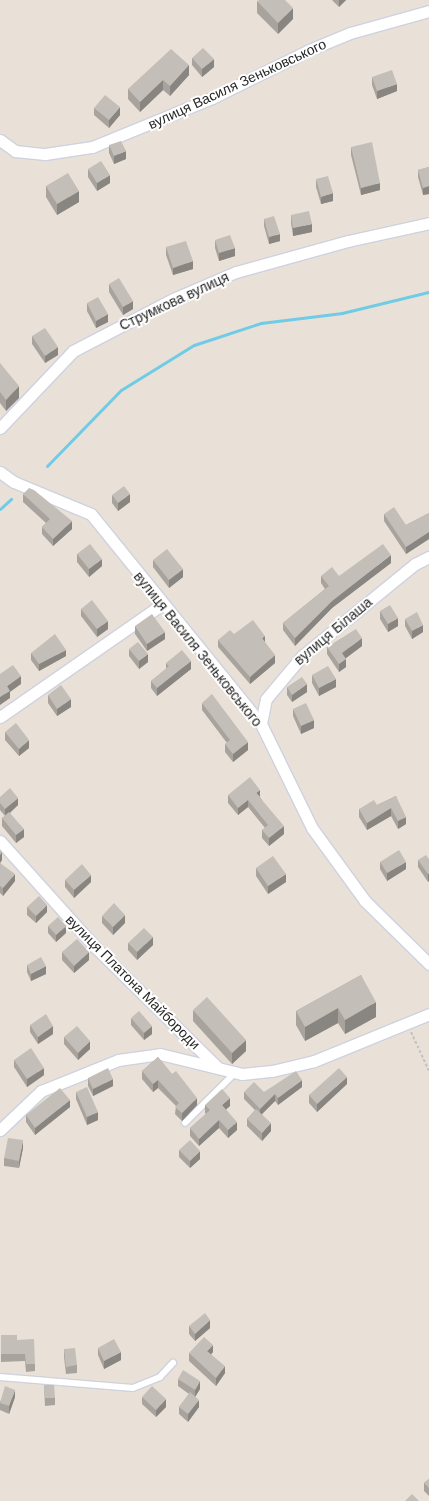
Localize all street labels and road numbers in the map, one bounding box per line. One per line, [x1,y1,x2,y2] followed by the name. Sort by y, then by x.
[145,35,329,133] street label: вулиця Василя Зеньковського
[116,268,232,334] street label: Струмкова вулиця
[130,568,266,730] street label: вулиця Василя Зеньковського
[291,594,375,668] street label: вулиця Білаша
[62,911,204,1053] street label: вулиця Платона Майбороди

